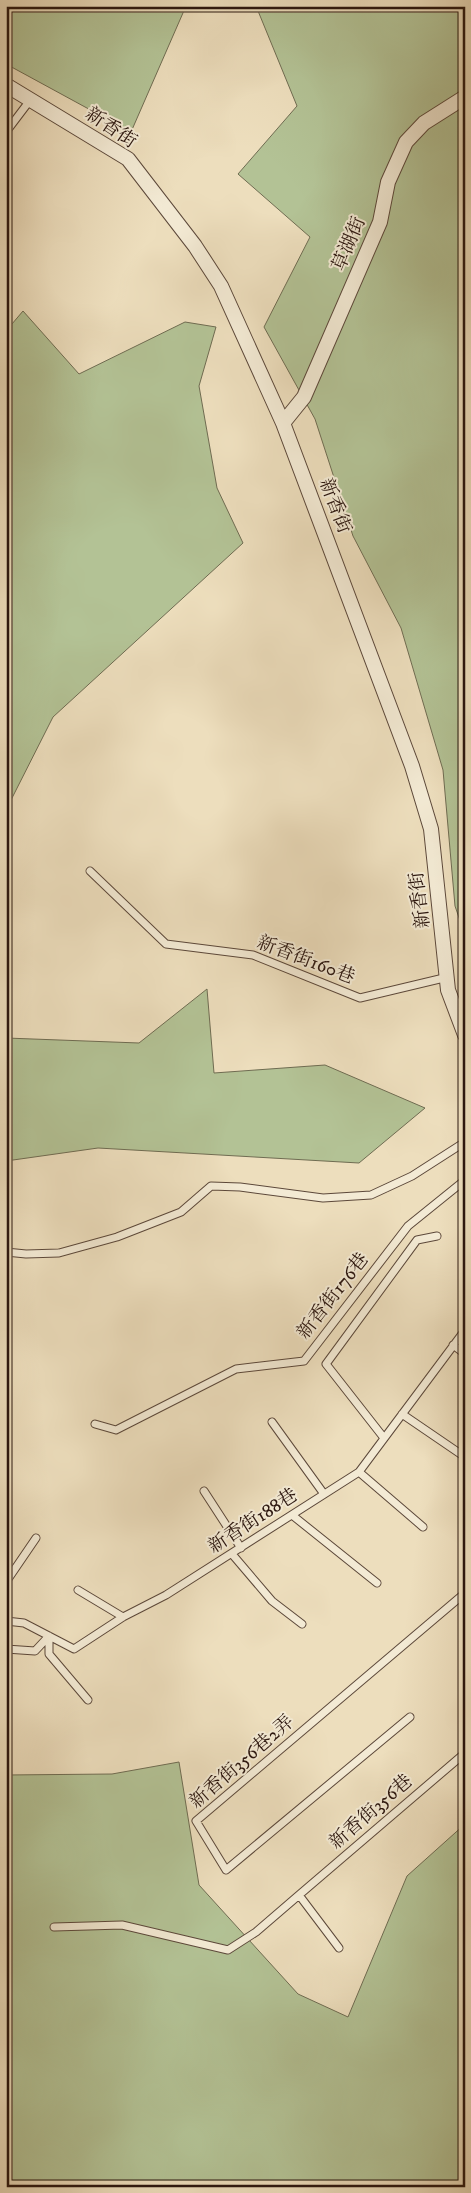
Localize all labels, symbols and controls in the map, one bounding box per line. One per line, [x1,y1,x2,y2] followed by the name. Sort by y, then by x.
[81,103,141,153] street label: 新香街
[327,213,371,275] street label: 草湖街
[314,475,356,537] street label: 新香街
[405,870,435,930] street label: 新香街
[254,931,358,989] street label: 新香街160巷
[292,1248,374,1344] street label: 新香街176巷
[204,1484,302,1558] street label: 新香街188巷
[185,1710,299,1814] street label: 新香街356巷2弄
[325,1770,417,1854] street label: 新香街356巷

